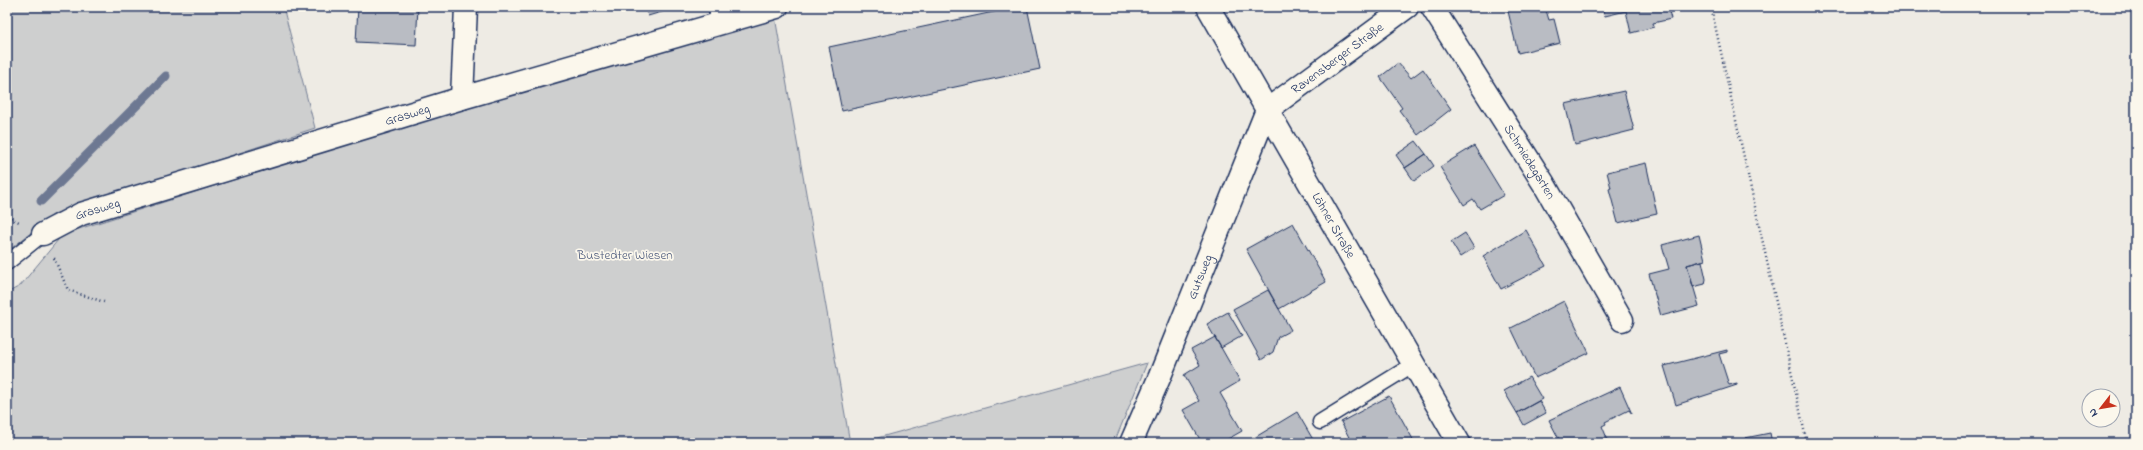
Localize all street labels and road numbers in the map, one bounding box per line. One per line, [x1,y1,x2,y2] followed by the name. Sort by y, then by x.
[1287,18,1388,99] street label: Ravensberger Straße
[382,99,432,130] street label: Grasweg
[1499,121,1560,203] street label: Schmiedegarten
[1307,189,1360,262] street label: Löhner Straße
[71,193,123,225] street label: Grasweg
[1182,251,1218,302] street label: Gutsweg

